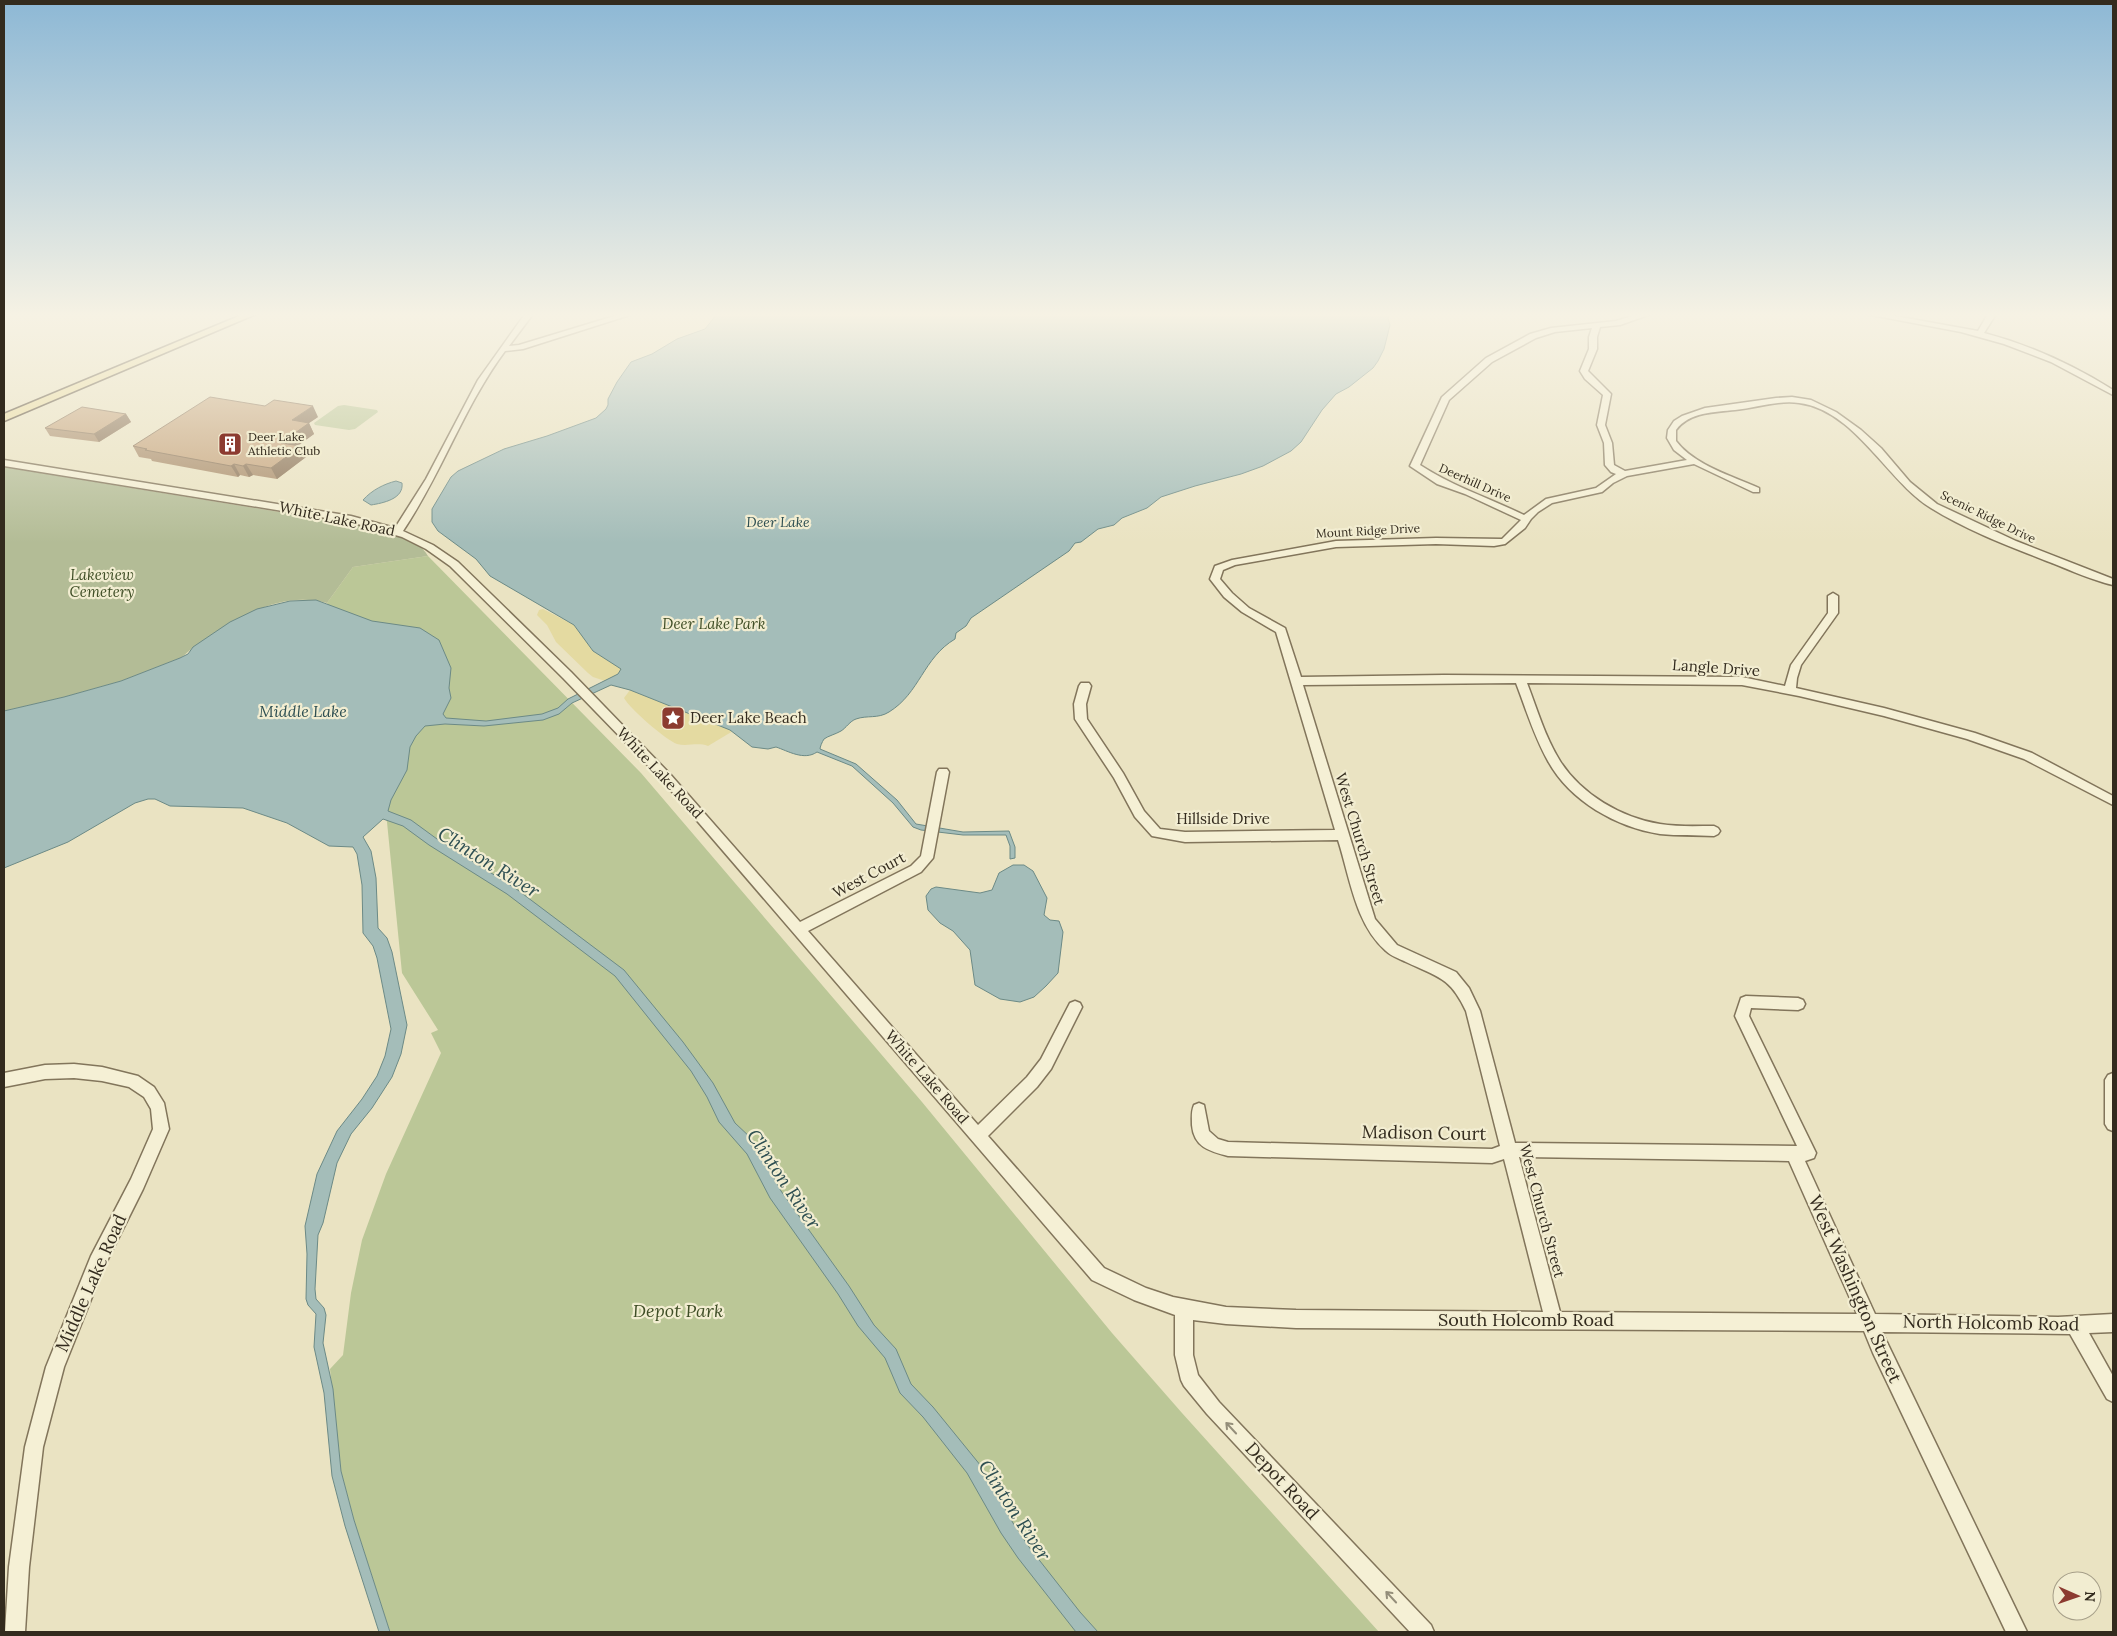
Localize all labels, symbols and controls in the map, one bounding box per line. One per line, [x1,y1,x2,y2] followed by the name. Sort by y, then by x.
[247,429,320,458] place label: Deer Lake Athletic Club
[217,431,243,457] building icon: Deer Lake Athletic Club
[1437,460,1514,505] street label: Deerhill Drive
[1938,487,2039,546] street label: Scenic Ridge Drive
[277,497,397,540] street label: White Lake Road
[746,513,810,531] water label: Deer Lake
[1315,520,1421,541] street label: Mount Ridge Drive
[69,565,135,601] park label: Lakeview Cemetery
[662,614,766,633] park label: Deer Lake Park
[1671,655,1761,680] street label: Langle Drive
[259,701,347,721] water label: Middle Lake
[660,705,686,731] place icon: Deer Lake Beach
[690,708,807,727] place label: Deer Lake Beach
[613,723,708,822] street label: White Lake Road
[1331,770,1390,908] street label: West Church Street
[1176,809,1270,828] street label: Hillside Drive
[434,821,545,903] water label: Clinton River
[829,847,909,902] street label: West Court
[881,1026,973,1128] street label: White Lake Road
[1361,1120,1487,1145] street label: Madison Court
[742,1124,826,1234] water label: Clinton River
[1516,1142,1569,1280] street label: West Church Street
[1804,1192,1907,1386] street label: West Washington Street
[50,1210,131,1355] street label: Middle Lake Road
[633,1299,723,1322] park label: Depot Park
[1438,1308,1614,1331] street label: South Holcomb Road
[1903,1309,2080,1336] street label: North Holcomb Road
[1225,1421,1237,1434] one-way arrow
[1241,1437,1324,1524] street label: Depot Road
[973,1455,1057,1565] water label: Clinton River
[2052,1571,2102,1621] north arrow
[1385,1590,1397,1603] one-way arrow
[2081,1591,2099,1602] text: N

